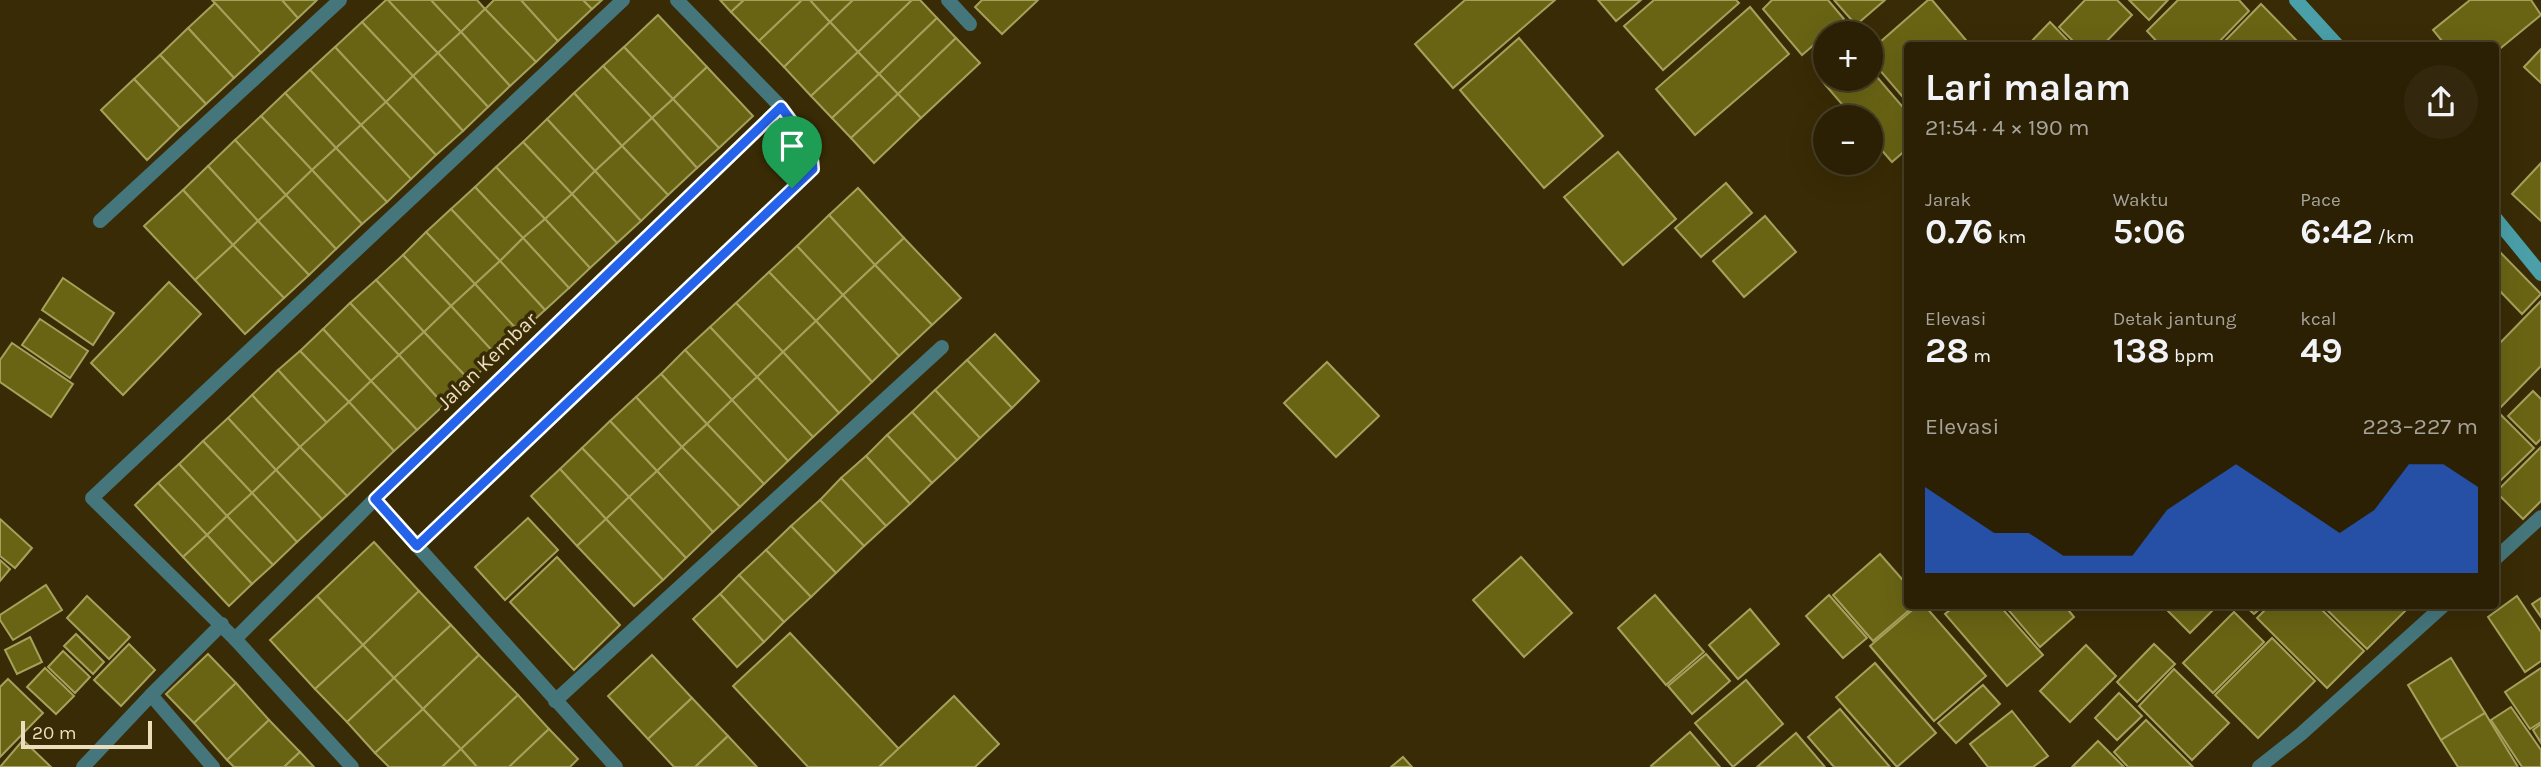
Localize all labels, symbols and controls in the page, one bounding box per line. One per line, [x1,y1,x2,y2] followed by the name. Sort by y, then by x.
[1813,21,1883,175] map controls
[1813,21,1883,91] button: +
[1925,65,2131,110] text: Lari malam
[2404,65,2478,139] button: share
[1813,105,1883,175] button: −
[1925,114,2090,141] text: 21:54 · 4 × 190 m
[762,116,822,188] pin
[773,127,811,165] icon: arrive
[1925,189,1971,211] text: Jarak
[2113,189,2169,211] text: Waktu
[2300,189,2341,211] text: Pace
[1925,211,1993,252] text: 0.76
[2113,211,2186,252] text: 5:06
[2300,211,2373,252] text: 6:42
[1993,226,2026,248] text: km
[2373,226,2414,248] text: /km
[432,307,542,415] street label: Jalan Kembar
[1925,308,1986,330] text: Elevasi
[2113,308,2237,330] text: Detak jantung
[2300,308,2337,330] text: kcal
[1925,330,1969,371] text: 28
[2113,330,2170,371] text: 138
[2300,330,2343,371] text: 49
[1969,345,1991,367] text: m
[2170,345,2214,367] text: bpm
[1925,413,1999,440] text: Elevasi
[2362,413,2478,440] text: 223–227 m
[21,718,152,750] scale bar
[32,722,77,744] text: 20 m

